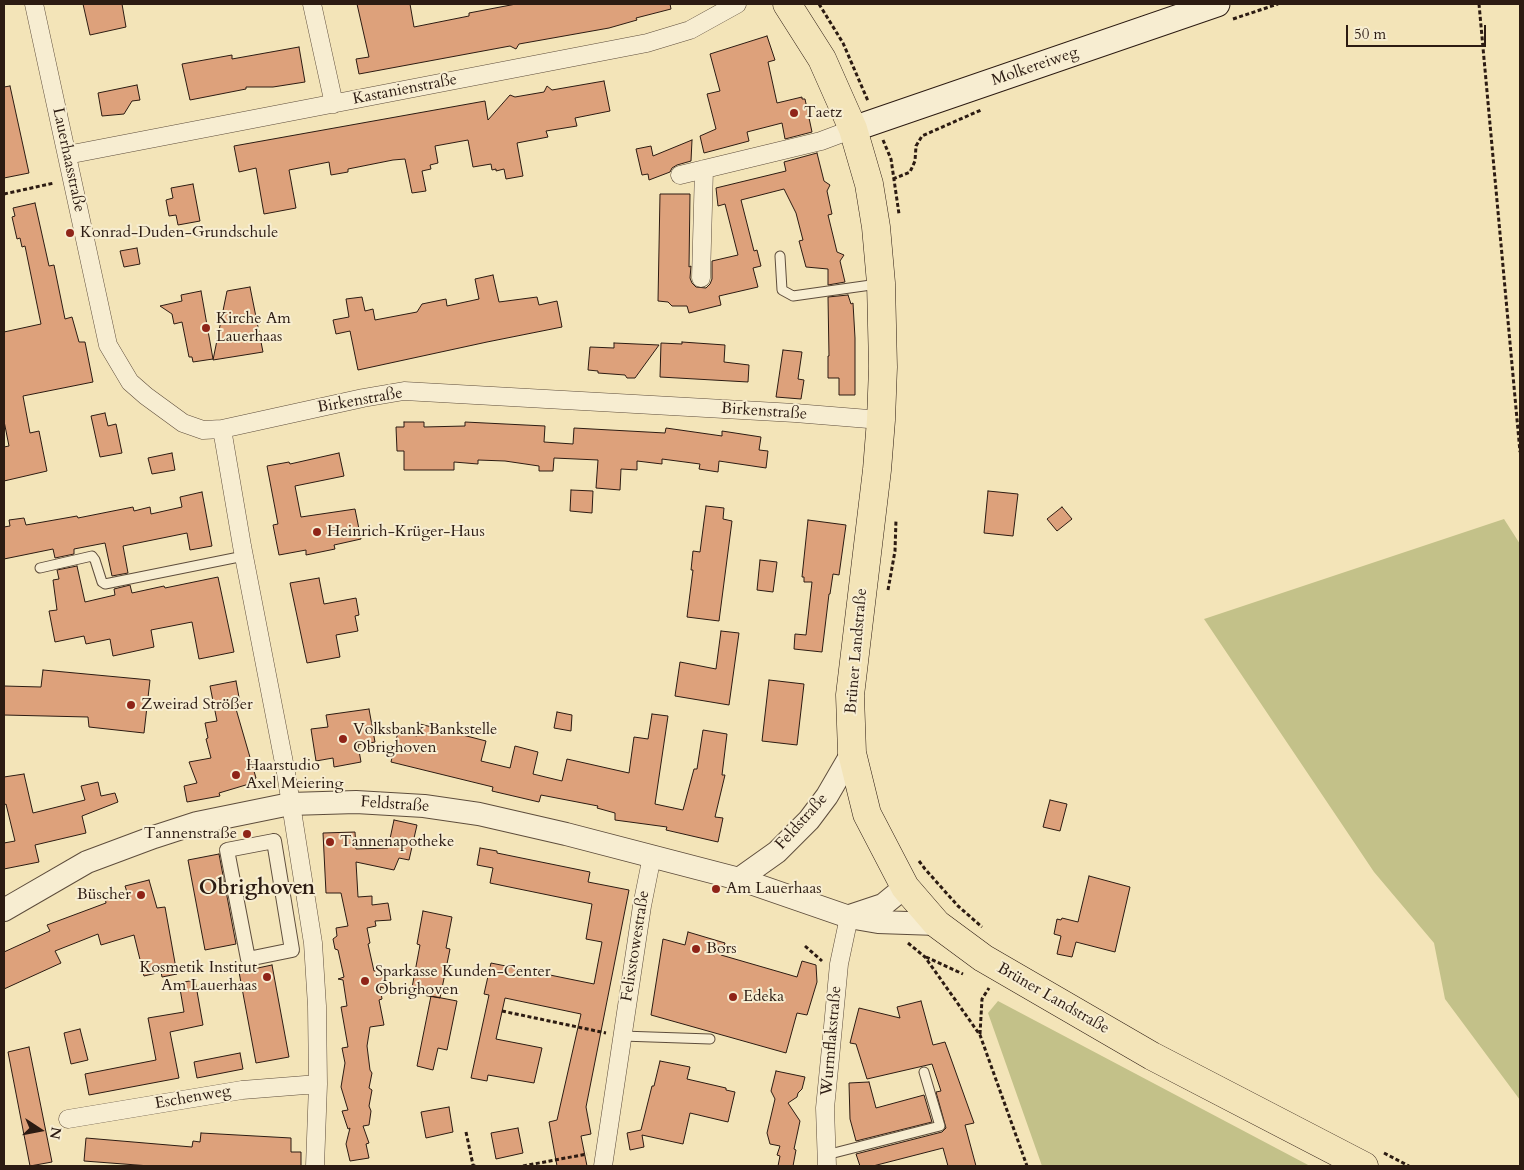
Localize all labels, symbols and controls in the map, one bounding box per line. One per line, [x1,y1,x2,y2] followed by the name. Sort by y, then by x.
[1349,15,1489,47] scale bar
[1354,24,1386,44] text: 50 m
[989,43,1081,91] street label: Molkereiweg
[351,70,459,110] street label: Kastanienstraße
[804,103,842,123] place label: Taetz
[48,106,88,214] street label: Lauerhaasstraße
[788,107,800,119] marker: Taetz
[80,223,278,243] place label: Konrad-Duden-Grundschule
[64,227,76,239] marker: Konrad-Duden-Grundschule
[216,309,291,347] place label: Kirche Am Lauerhaas
[200,322,212,334] marker: Kirche Am Lauerhaas
[316,384,404,418] street label: Birkenstraße
[720,399,808,425] street label: Birkenstraße
[327,522,485,542] place label: Heinrich-Krüger-Haus
[311,526,323,538] marker: Heinrich-Krüger-Haus
[842,587,872,715] street label: Brüner Landstraße
[141,695,253,715] place label: Zweirad Strößer
[125,699,137,711] marker: Zweirad Strößer
[353,720,497,758] place label: Volksbank Bankstelle Obrighoven
[337,733,349,745] marker: Volksbank Bankstelle Obrighoven
[246,756,343,794] place label: Haarstudio Axel Meiering
[230,769,242,781] marker: Haarstudio Axel Meiering
[772,790,832,854] street label: Feldstraße
[360,793,430,817] street label: Feldstraße
[144,824,237,844] place label: Tannenstraße
[241,828,253,840] marker: Tannenstraße
[340,832,454,852] place label: Tannenapotheke
[324,836,336,848] marker: Tannenapotheke
[199,876,315,902] district label: Obrighoven
[726,879,822,899] place label: Am Lauerhaas
[710,883,722,895] marker: Am Lauerhaas
[77,885,131,905] place label: Büscher
[135,889,147,901] marker: Büscher
[618,889,654,1003] street label: Felixstowestraße
[706,939,737,959] place label: Bors
[690,943,702,955] marker: Bors
[140,958,257,996] place label: Kosmetik Institut Am Lauerhaas
[994,959,1112,1039] street label: Brüner Landstraße
[375,962,551,1000] place label: Sparkasse Kunden-Center Obrighoven
[261,971,273,983] marker: Kosmetik Institut Am Lauerhaas
[359,975,371,987] marker: Sparkasse Kunden-Center Obrighoven
[818,985,846,1097] street label: Wurmflakstraße
[743,987,784,1007] place label: Edeka
[727,991,739,1003] marker: Edeka
[154,1082,232,1114] street label: Eschenweg
[15,1105,65,1155] north arrow
[45,1125,66,1141] text: N

